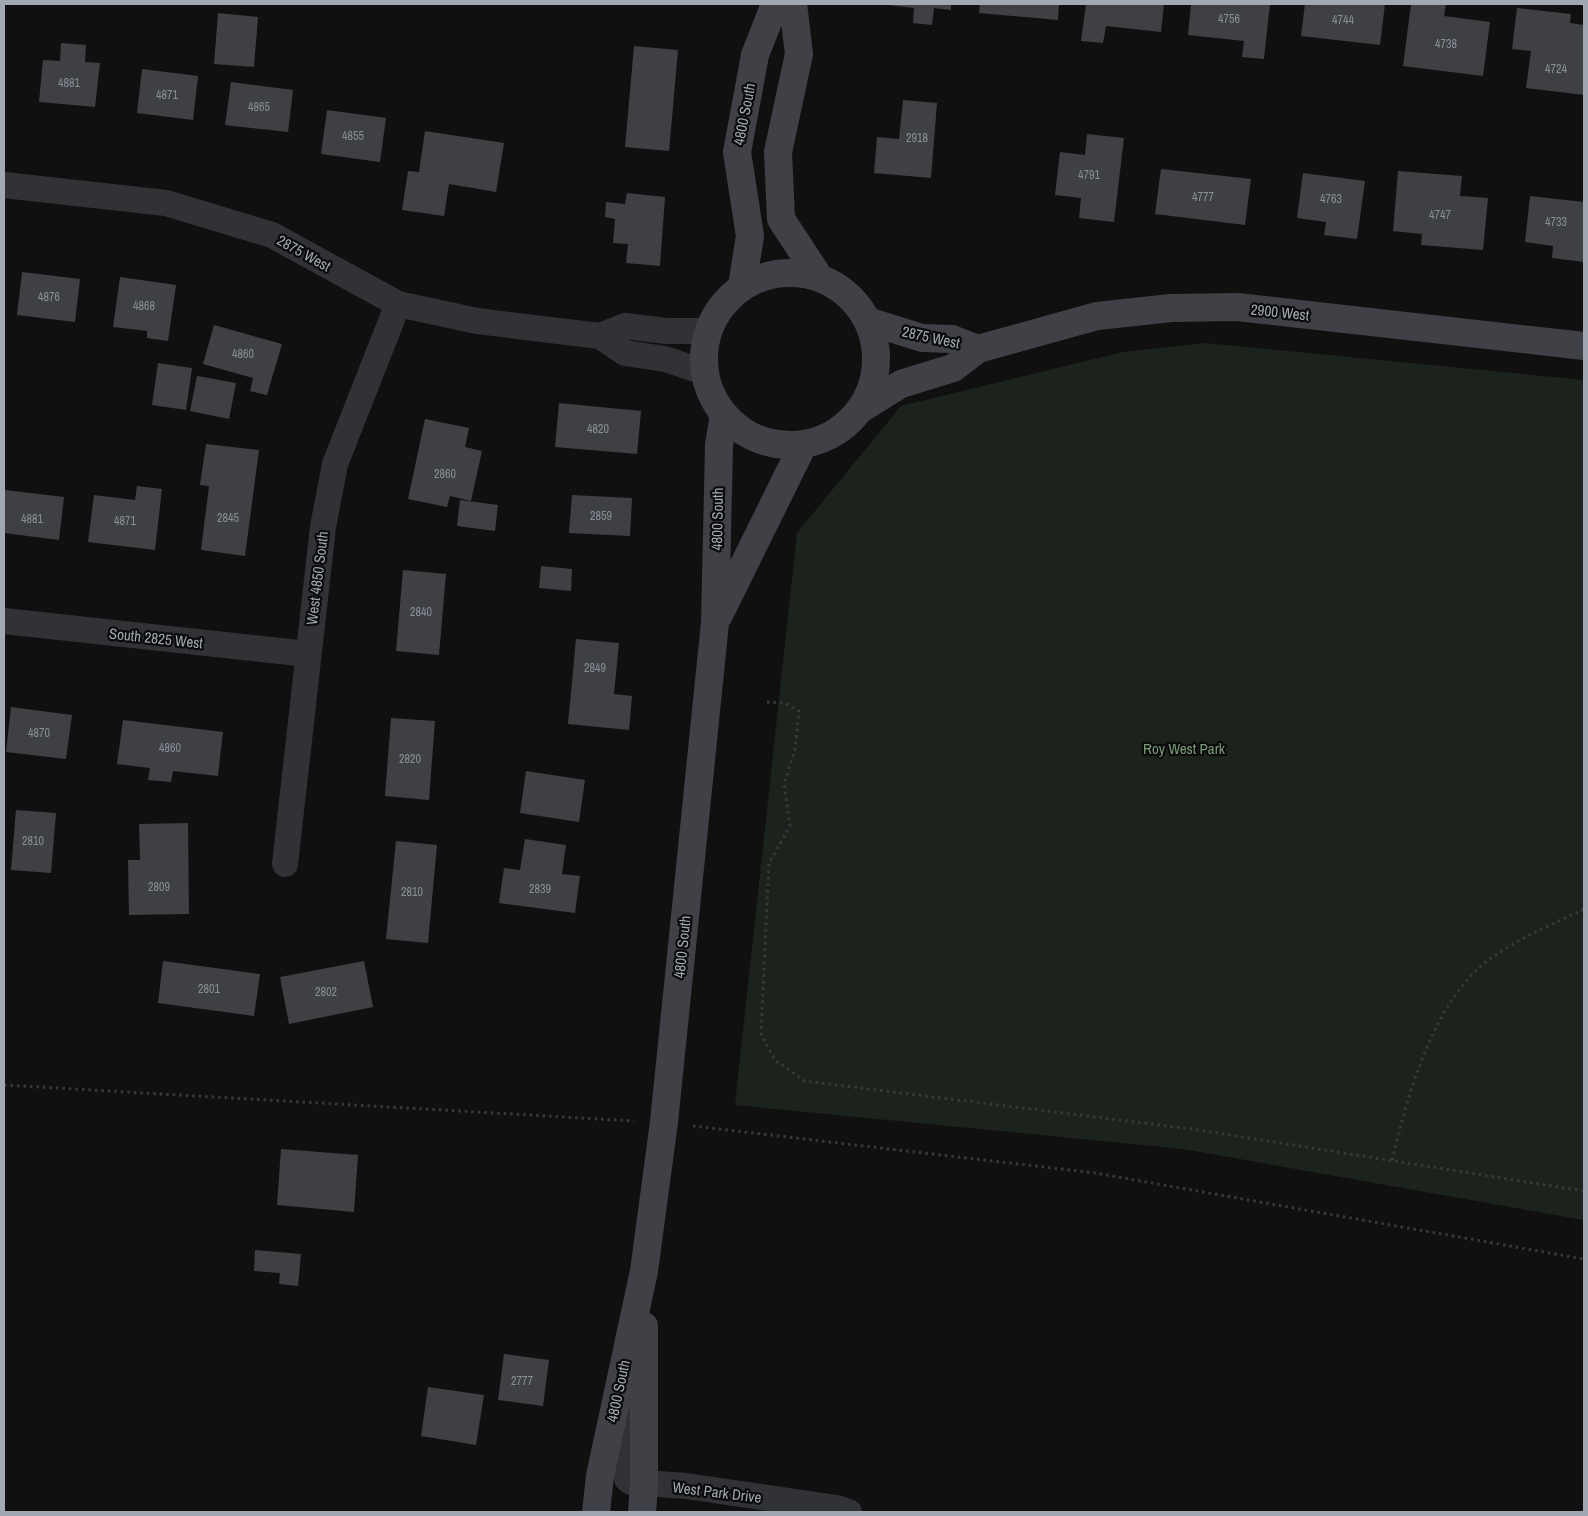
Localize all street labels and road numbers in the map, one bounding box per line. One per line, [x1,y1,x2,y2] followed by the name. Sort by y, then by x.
[728,81,760,147] street label: 4800 South
[273,230,335,277] street label: 2875 West
[1250,298,1311,326] street label: 2900 West
[900,321,962,353] street label: 2875 West
[706,487,728,551] street label: 4800 South
[301,530,333,626] street label: West 4850 South
[108,623,204,653] street label: South 2825 West
[668,915,696,979] street label: 4800 South
[601,1358,635,1424] street label: 4800 South
[671,1476,763,1508] street label: West Park Drive

